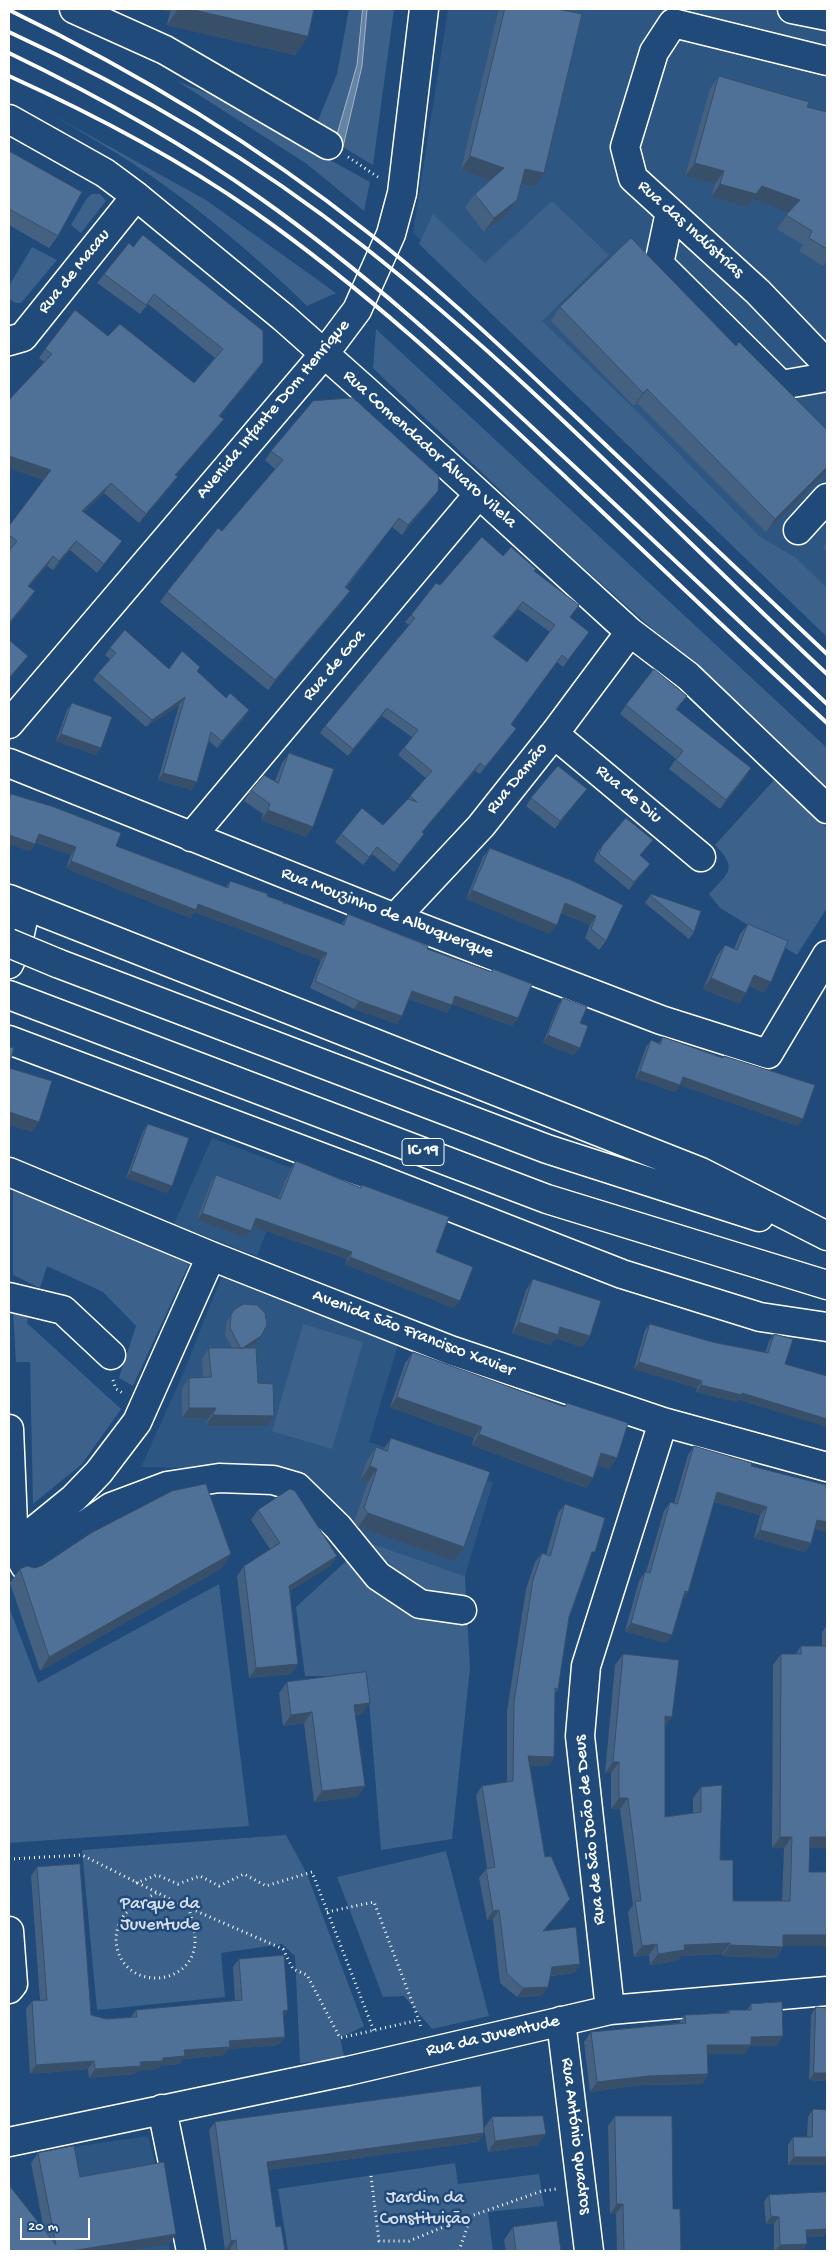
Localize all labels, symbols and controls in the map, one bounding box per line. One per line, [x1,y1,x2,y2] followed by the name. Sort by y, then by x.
[632,176,748,284] street label: Rua das Indústrias
[34,225,116,319] street label: Rua de Macau
[192,316,356,504] street label: Avenida Infante Dom Henrique
[338,366,520,534] street label: Rua Comendador Álvaro Vilela
[299,626,371,706] street label: Rua de Goa
[483,739,553,819] street label: Rua Damão
[590,761,666,829] street label: Rua de Diu
[278,863,496,965] street label: Rua Mouzinho de Albuquerque
[402,1138,444,1166] road number: IC 19
[309,1285,517,1383] street label: Avenida São Francisco Xavier
[570,1734,612,1926] street label: Rua de São João de Deus
[120,1894,200,1936] park label: Parque da Juventude
[424,2011,562,2063] street label: Rua da Juventude
[555,2057,595,2215] street label: Rua António Quadros
[380,2188,470,2230] park label: Jardim da Constituição
[22,2208,92,2240] scale bar
[28,2218,58,2236] text: 20 m

